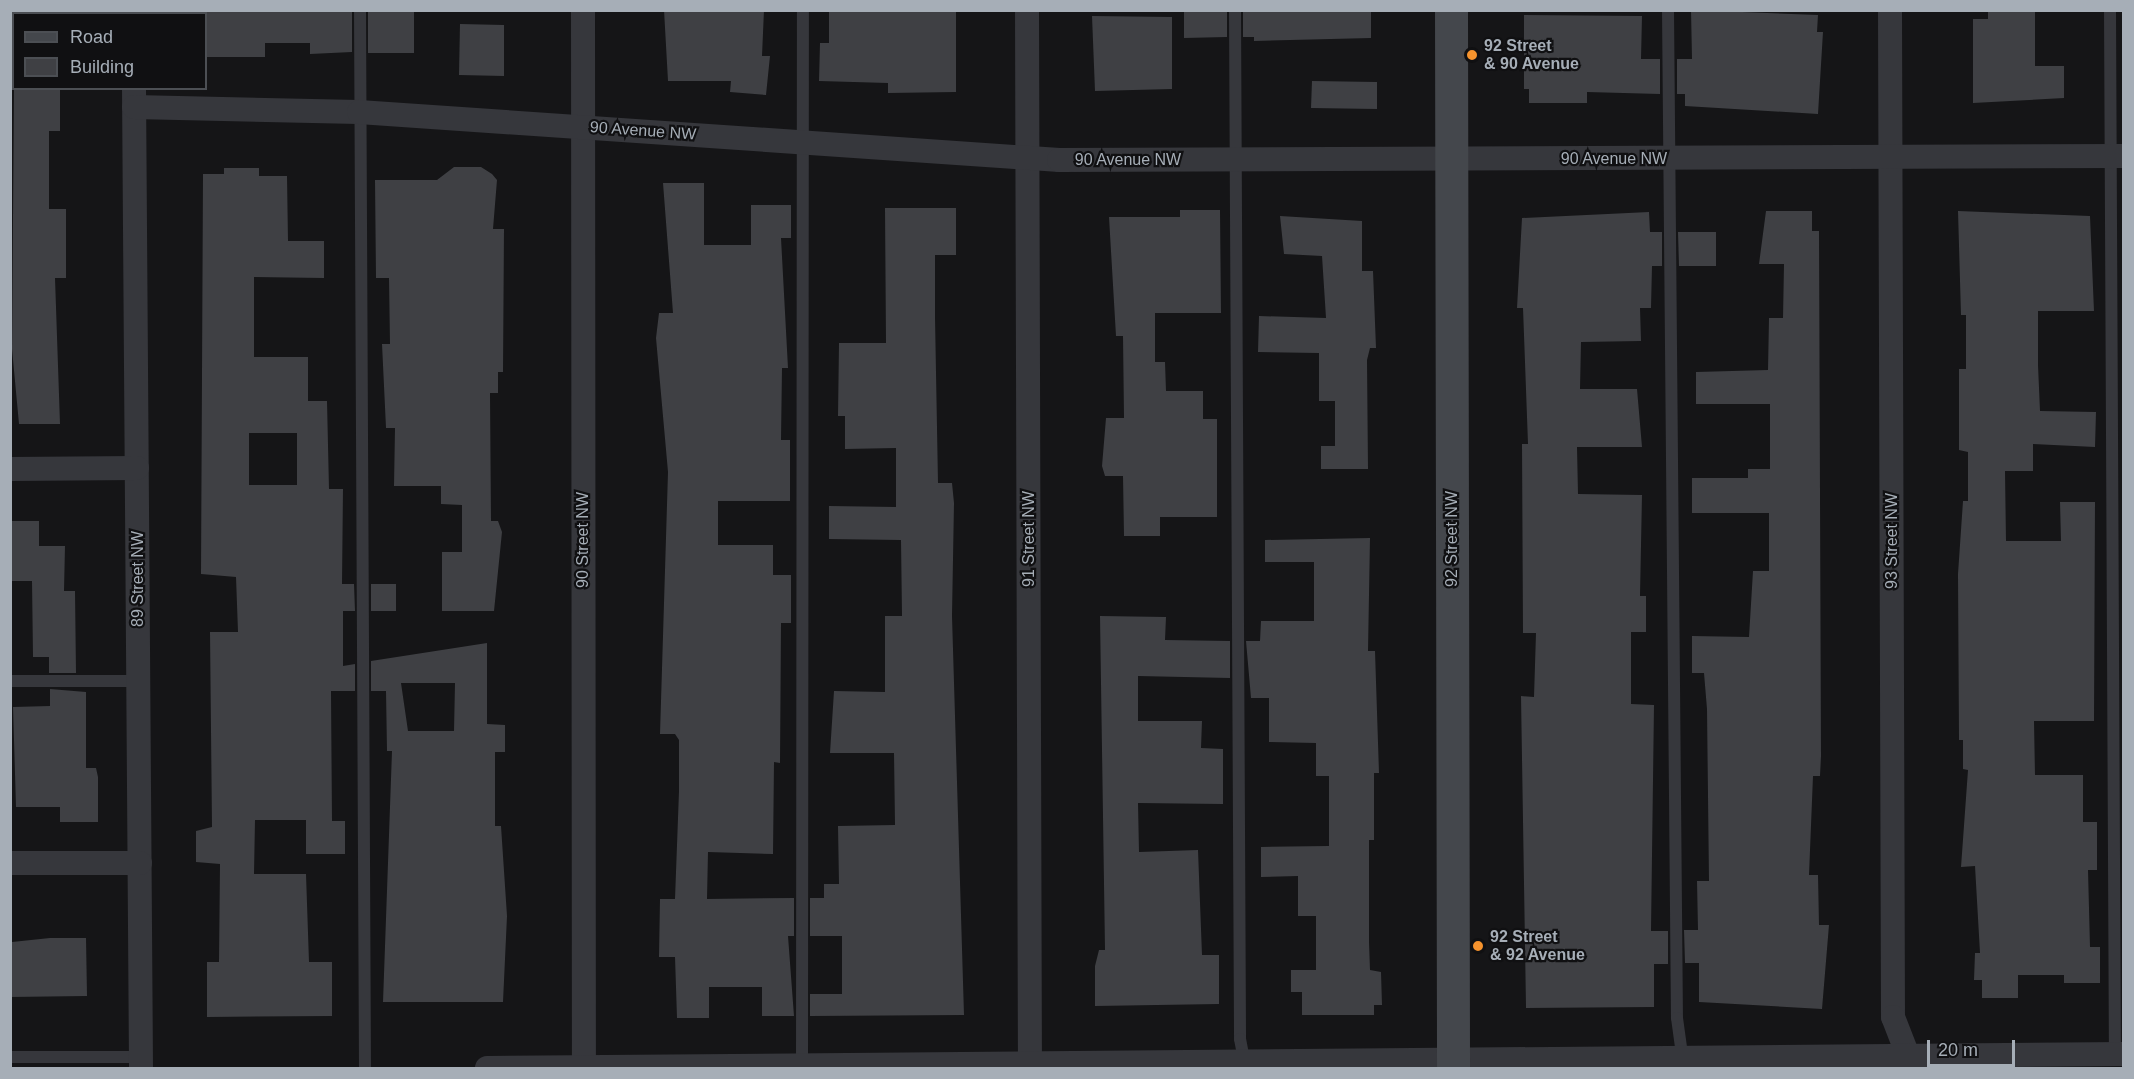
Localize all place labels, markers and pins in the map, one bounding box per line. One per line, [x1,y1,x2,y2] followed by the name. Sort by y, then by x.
[1484,36,1579,74] place label: 92 Street & 90 Avenue
[1465,48,1479,62] marker: 92 Street & 90 Avenue
[1490,927,1585,965] place label: 92 Street & 92 Avenue
[1471,939,1485,953] marker: 92 Street & 92 Avenue

